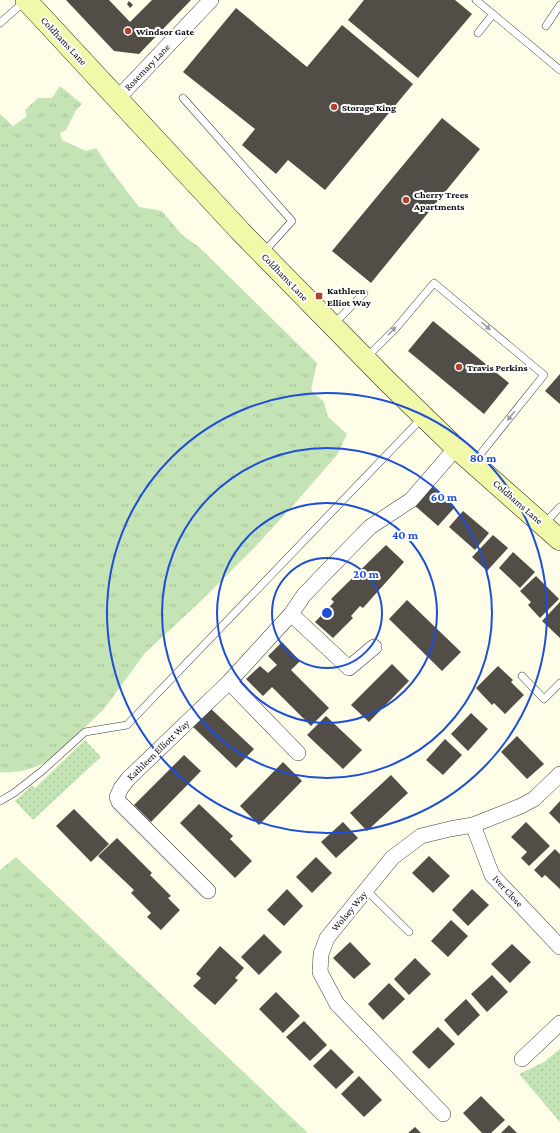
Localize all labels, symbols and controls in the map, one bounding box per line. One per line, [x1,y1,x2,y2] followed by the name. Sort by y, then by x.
[39,15,90,68] street label: Coldhams Lane
[123,26,133,36] marker: Windsor Gate
[135,26,194,37] place label: Windsor Gate
[122,41,172,93] street label: Rosemary Lane
[329,102,339,112] marker: Storage King
[342,102,396,113] place label: Storage King
[413,189,468,212] place label: Cherry Trees Apartments
[401,195,411,205] marker: Cherry Trees Apartments
[260,251,311,304] street label: Coldhams Lane
[327,285,371,308] place label: Kathleen Elliot Way
[314,291,324,301] marker: Kathleen Elliot Way
[480,321,491,330] one-way arrow
[388,326,397,336] one-way arrow
[454,362,464,372] marker: Travis Perkins
[467,362,527,373] place label: Travis Perkins
[507,411,515,422] one-way arrow
[470,451,497,465] text: 80 m
[491,478,545,527] street label: Coldhams Lane
[431,490,458,504] text: 60 m
[392,528,419,542] text: 40 m
[353,567,380,581] text: 20 m
[320,606,334,620] centre of rings
[125,717,192,783] street label: Kathleen Elliott Way
[491,873,526,910] street label: Iver Close
[329,888,369,933] street label: Wolsey Way

